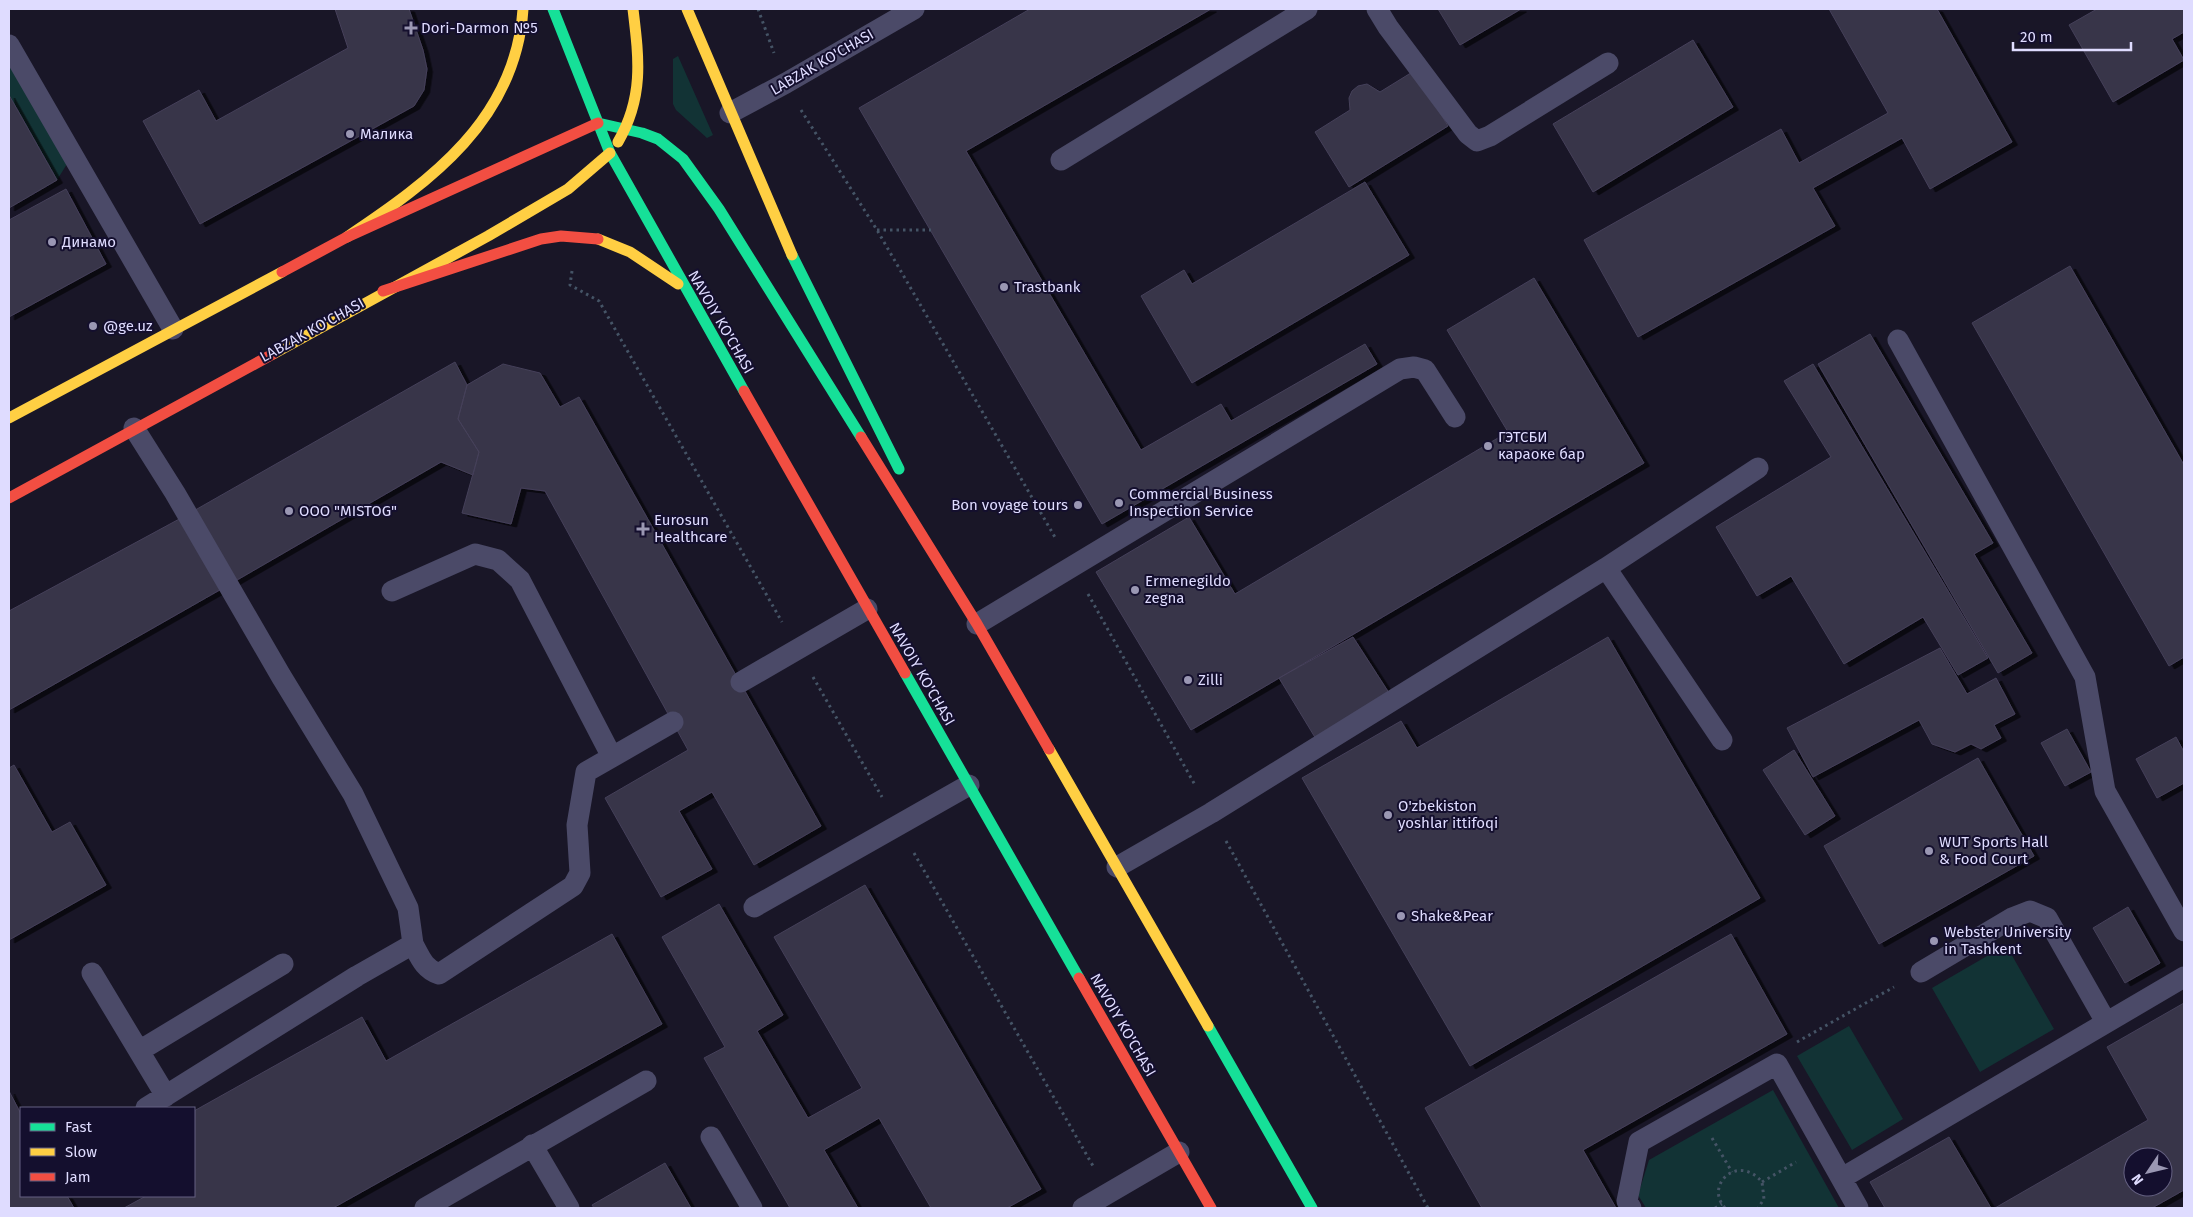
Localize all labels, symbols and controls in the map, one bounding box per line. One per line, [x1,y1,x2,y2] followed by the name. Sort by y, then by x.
[421,19,538,37] place label: Dori-Darmon №5
[2013,20,2130,52] scale bar
[405,22,417,34] marker: Dori-Darmon №5
[767,25,877,99] street label: LABZAK KO'CHASI
[2020,28,2053,46] text: 20 m
[360,125,413,143] place label: Малика
[344,128,356,140] marker: Малика
[61,233,116,251] place label: Динамо
[46,236,58,248] marker: Динамо
[684,267,758,377] street label: NAVOIY KO'CHASI
[1014,278,1081,296] place label: Trastbank
[998,281,1010,293] marker: Trastbank
[257,294,367,366] street label: LABZAK KO'CHASI
[103,317,153,335] place label: @ge.uz
[87,320,99,332] marker: @ge.uz
[1498,428,1585,463] place label: ГЭТСБИ караоке бар
[1482,440,1494,452] marker: ГЭТСБИ караоке бар
[1129,485,1273,520] place label: Commercial Business Inspection Service
[951,496,1068,514] place label: Bon voyage tours
[1113,497,1125,509] marker: Commercial Business Inspection Service
[1072,499,1084,511] marker: Bon voyage tours
[299,502,397,520] place label: ООО "MISTOG"
[283,505,295,517] marker: ООО "MISTOG"
[654,511,728,546] place label: Eurosun Healthcare
[636,522,650,536] marker: Eurosun Healthcare
[1145,572,1231,607] place label: Ermenegildo zegna
[1129,584,1141,596] marker: Ermenegildo zegna
[885,619,959,729] street label: NAVOIY KO'CHASI
[1198,671,1223,689] place label: Zilli
[1182,674,1194,686] marker: Zilli
[1398,797,1498,832] place label: O'zbekiston yoshlar ittifoqi
[1382,809,1394,821] marker: O'zbekiston yoshlar ittifoqi
[1939,833,2049,868] place label: WUT Sports Hall & Food Court
[1923,845,1935,857] marker: WUT Sports Hall & Food Court
[1411,907,1493,925] place label: Shake&Pear
[1395,910,1407,922] marker: Shake&Pear
[1944,923,2072,958] place label: Webster University in Tashkent
[1928,935,1940,947] marker: Webster University in Tashkent
[1086,970,1160,1080] street label: NAVOIY KO'CHASI
[20,1107,195,1197] legend
[65,1118,92,1136] text: Fast
[65,1143,97,1161] text: Slow
[2123,1147,2173,1197] north arrow
[65,1168,91,1186] text: Jam
[2128,1170,2147,1188] text: N

